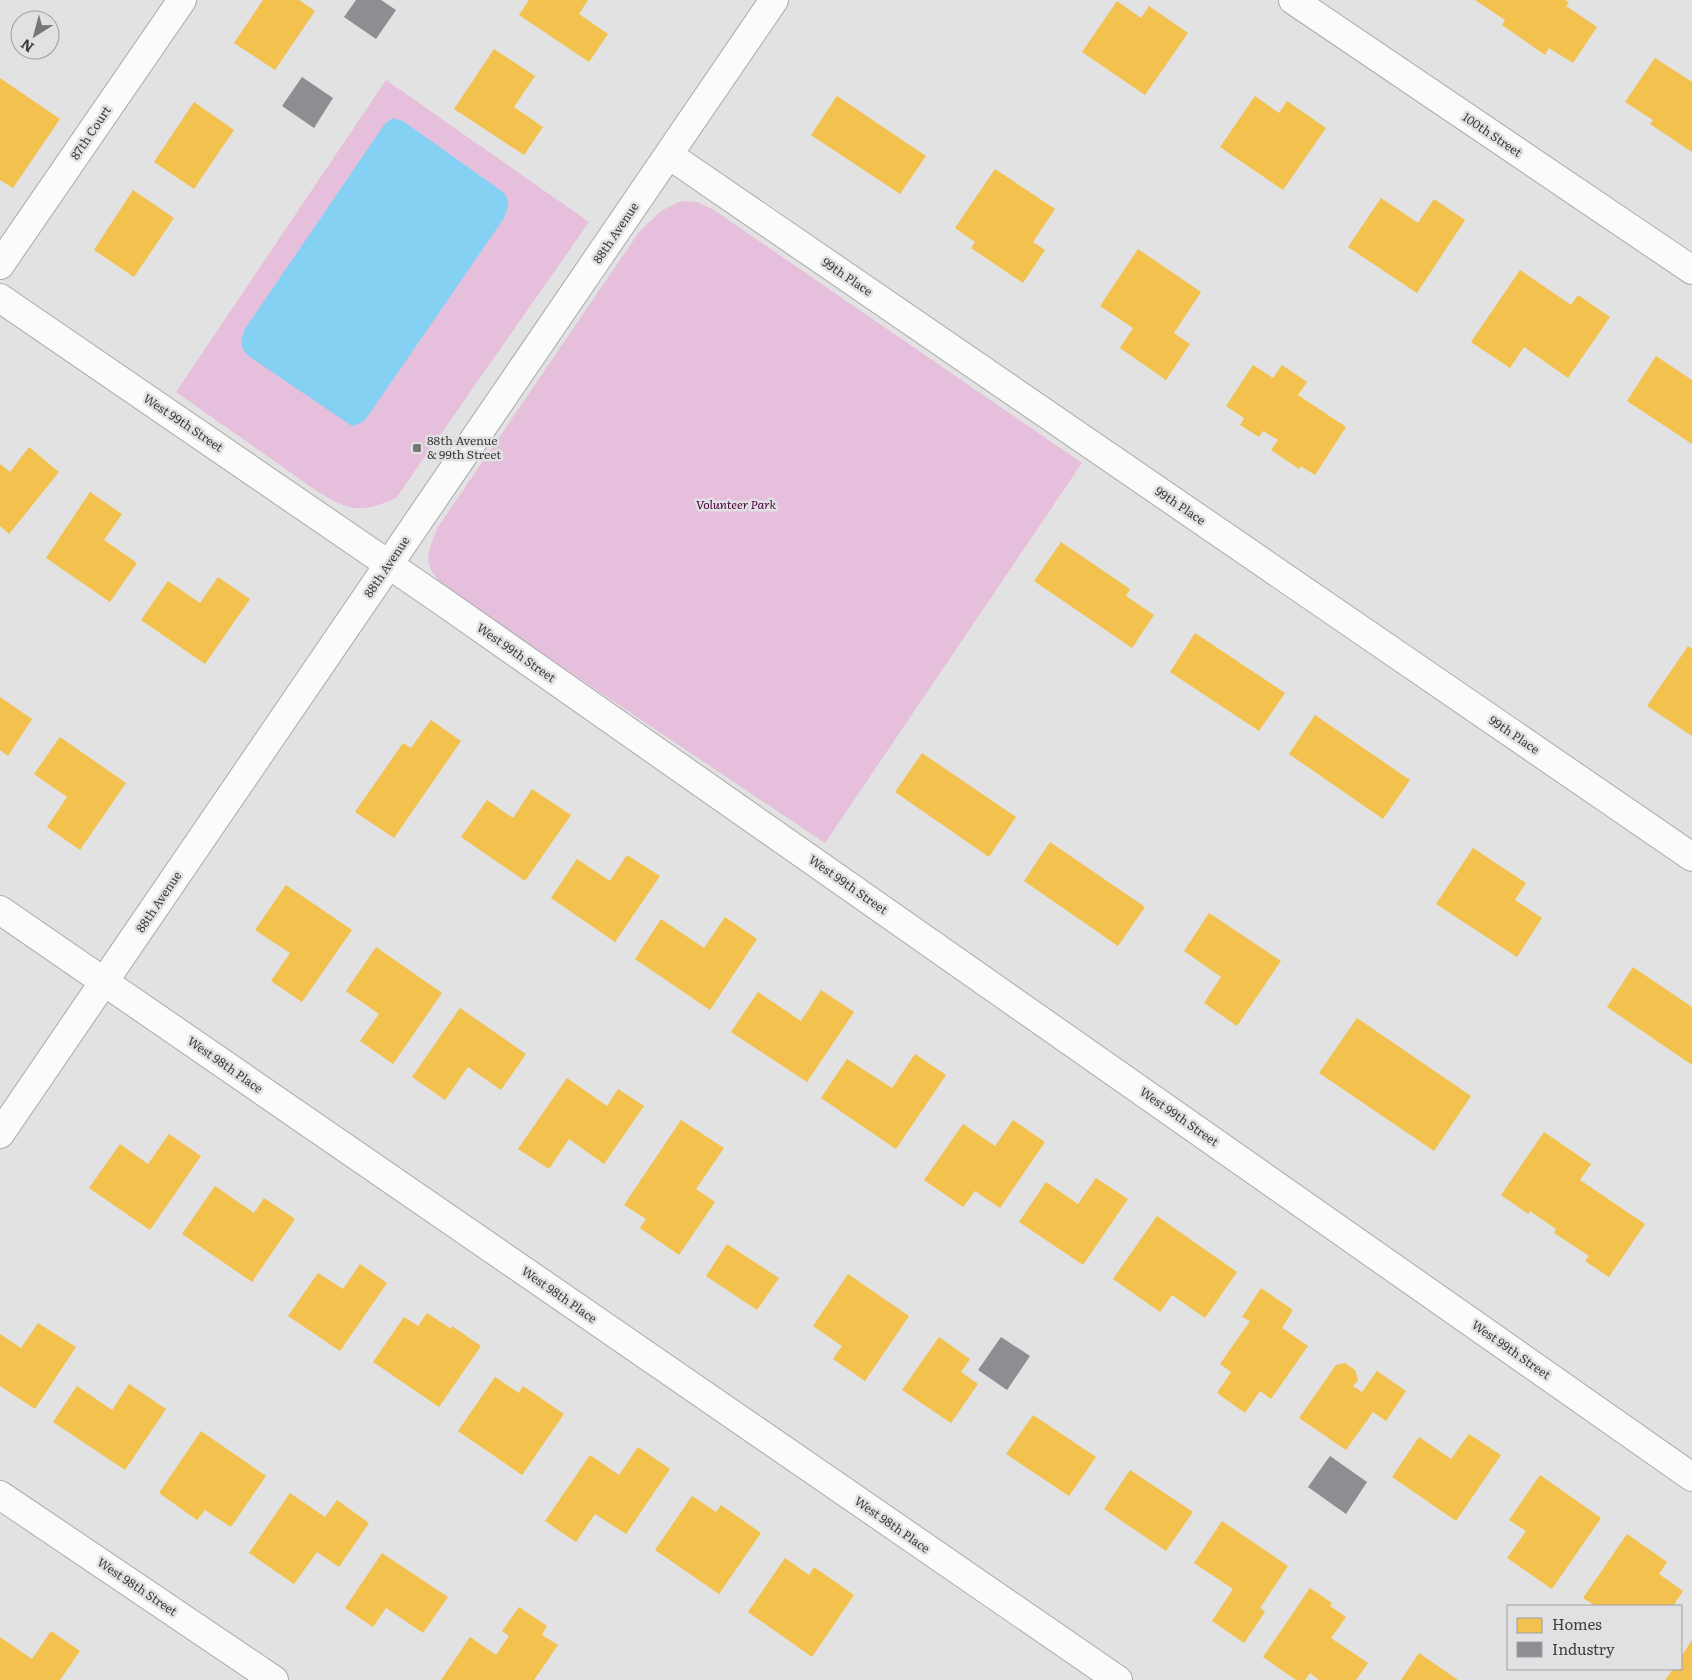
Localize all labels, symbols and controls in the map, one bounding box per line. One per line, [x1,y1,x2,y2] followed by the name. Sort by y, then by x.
[10,10,60,60] north arrow
[16,35,37,58] text: N
[66,102,115,163] street label: 87th Court
[1459,108,1526,161] street label: 100th Street
[588,198,642,267] street label: 88th Avenue
[819,253,876,300] street label: 99th Place
[140,389,227,456] street label: West 99th Street
[427,431,501,463] place label: 88th Avenue & 99th Street
[411,442,423,454] marker: 88th Avenue & 99th Street
[1152,482,1209,529] street label: 99th Place
[696,495,776,513] park label: Volunteer Park
[359,532,413,601] street label: 88th Avenue
[473,618,560,686] street label: West 99th Street
[1486,711,1543,758] street label: 99th Place
[805,850,892,918] street label: West 99th Street
[131,867,185,936] street label: 88th Avenue
[184,1031,267,1097] street label: West 98th Place
[1136,1082,1223,1150] street label: West 99th Street
[518,1261,601,1327] street label: West 98th Place
[1468,1315,1555,1383] street label: West 99th Street
[851,1491,934,1557] street label: West 98th Place
[94,1553,181,1620] street label: West 98th Street
[1507,1605,1682,1670] legend
[1552,1612,1602,1635] text: Homes
[1552,1637,1615,1660] text: Industry

